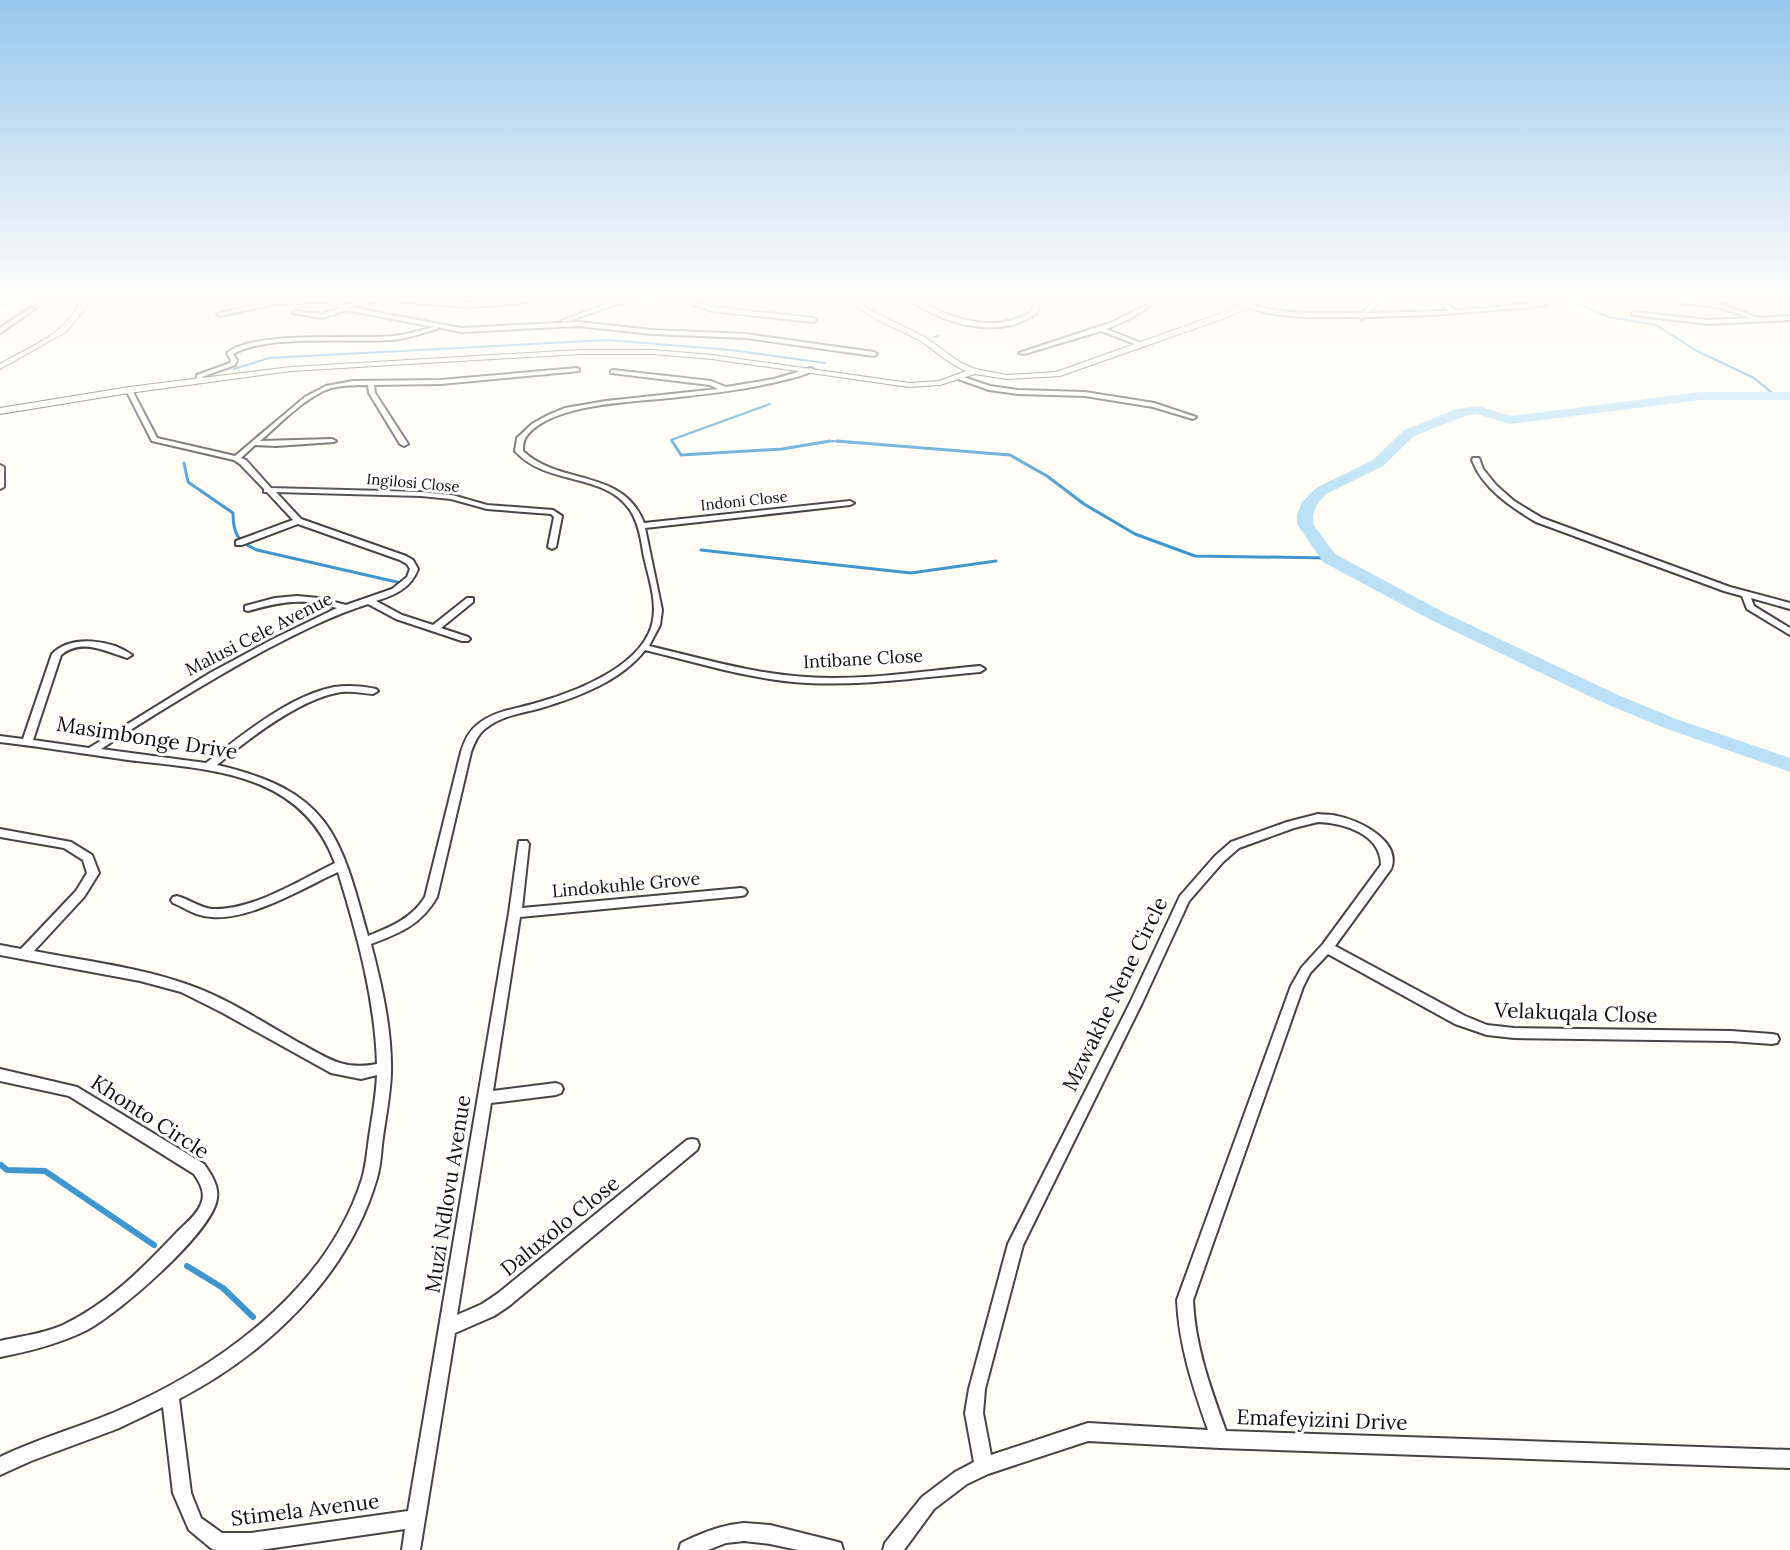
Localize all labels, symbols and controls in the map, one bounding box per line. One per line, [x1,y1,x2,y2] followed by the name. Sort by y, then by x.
[366,469,460,496] street label: Ingilosi Close
[699,486,788,515] street label: Indoni Close
[181,586,337,681] street label: Malusi Cele Avenue
[802,644,924,673] street label: Intibane Close
[55,710,239,765] street label: Masimbonge Drive
[551,867,701,902] street label: Lindokuhle Grove
[1056,892,1173,1095] street label: Mzwakhe Nene Circle
[1493,996,1658,1029] street label: Velakuqala Close
[86,1068,214,1165] street label: Khonto Circle
[419,1093,476,1295] street label: Muzi Ndlovu Avenue
[495,1169,625,1282] street label: Daluxolo Close
[1236,1403,1408,1436] street label: Emafeyizini Drive
[229,1487,381,1532] street label: Stimela Avenue

